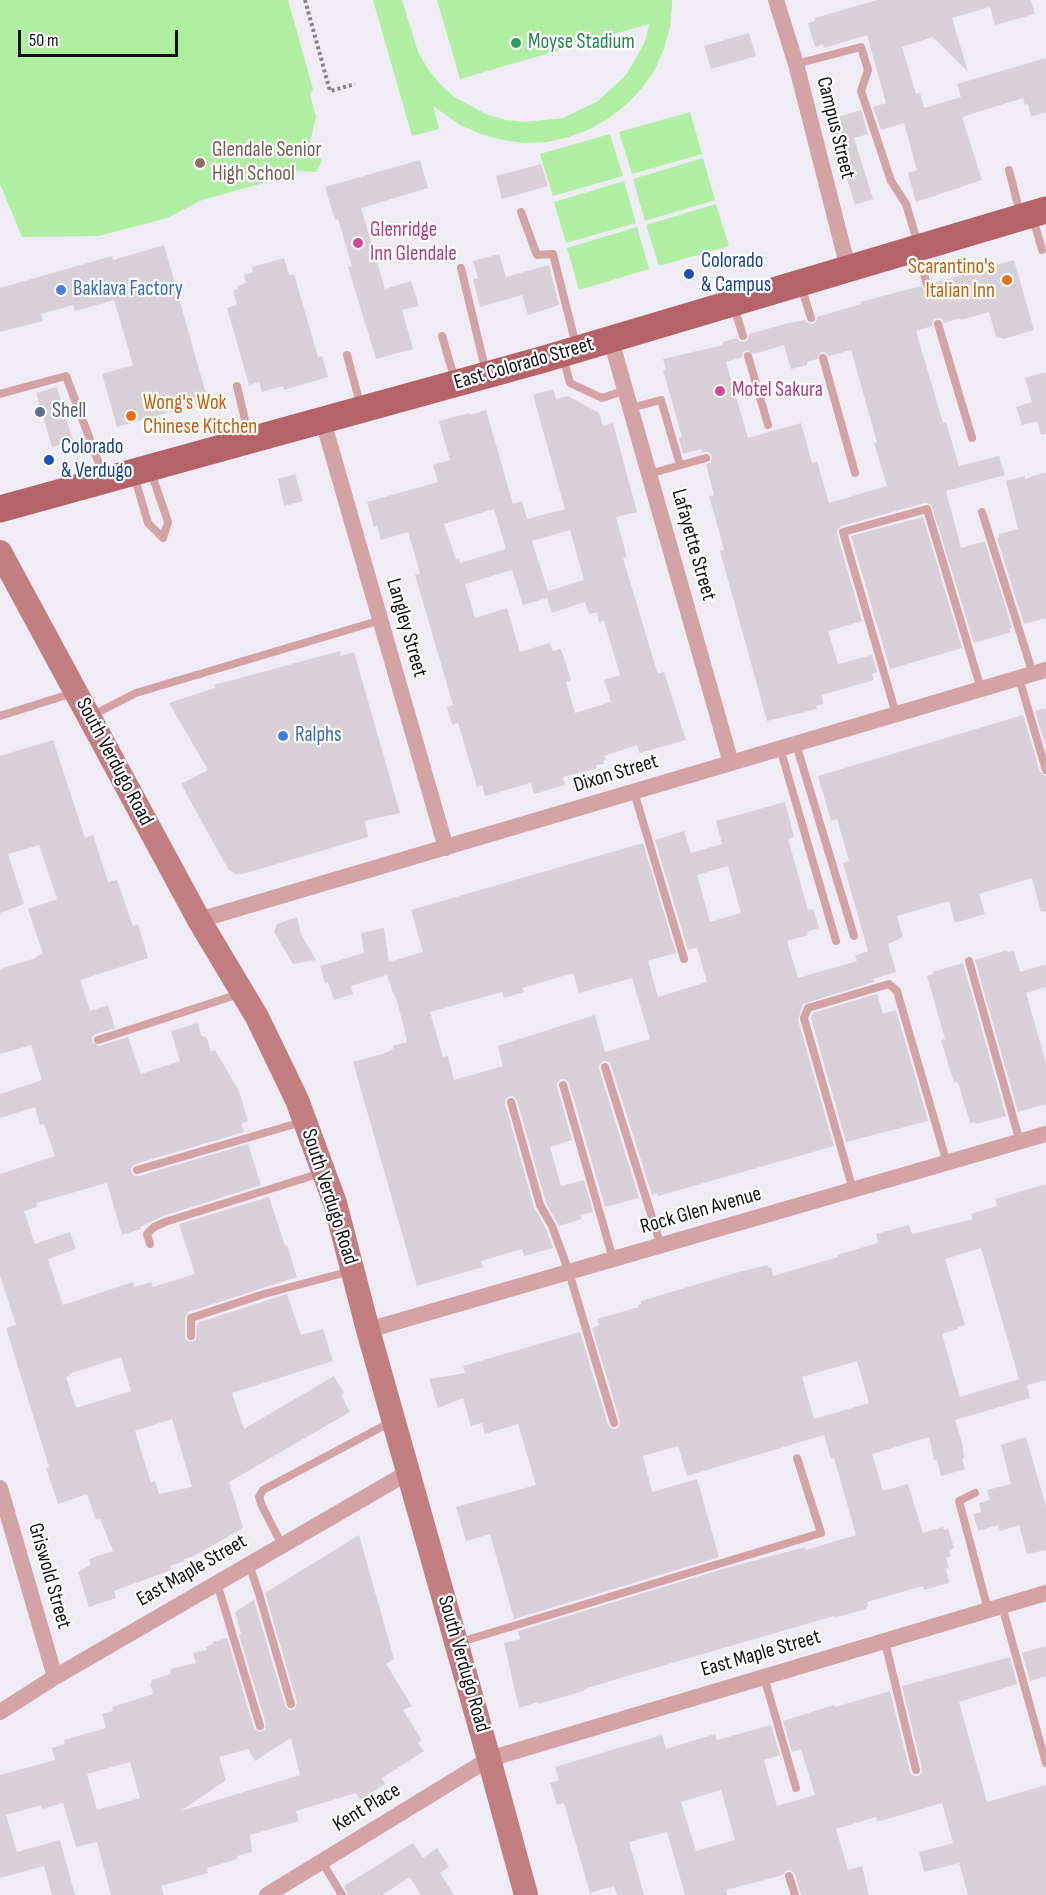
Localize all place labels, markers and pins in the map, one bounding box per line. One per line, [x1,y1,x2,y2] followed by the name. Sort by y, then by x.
[528,30,635,56] place label: Moyse Stadium
[509,36,523,50] marker: Moyse Stadium
[212,138,321,188] place label: Glendale Senior High School
[193,156,207,170] marker: Glendale Senior High School
[370,218,457,268] place label: Glenridge Inn Glendale
[351,236,365,250] marker: Glenridge Inn Glendale
[701,249,771,299] place label: Colorado & Campus
[908,255,995,305] place label: Scarantino's Italian Inn
[682,267,696,281] marker: Colorado & Campus
[1000,273,1014,287] marker: Scarantino's Italian Inn
[73,277,183,303] place label: Baklava Factory
[54,283,68,297] marker: Baklava Factory
[732,378,823,404] place label: Motel Sakura
[713,384,727,398] marker: Motel Sakura
[143,391,257,441] place label: Wong's Wok Chinese Kitchen
[52,399,86,425] place label: Shell
[33,405,47,419] marker: Shell
[124,409,138,423] marker: Wong's Wok Chinese Kitchen
[61,435,132,485] place label: Colorado & Verdugo
[42,453,56,467] marker: Colorado & Verdugo
[295,723,342,749] place label: Ralphs
[276,729,290,743] marker: Ralphs

